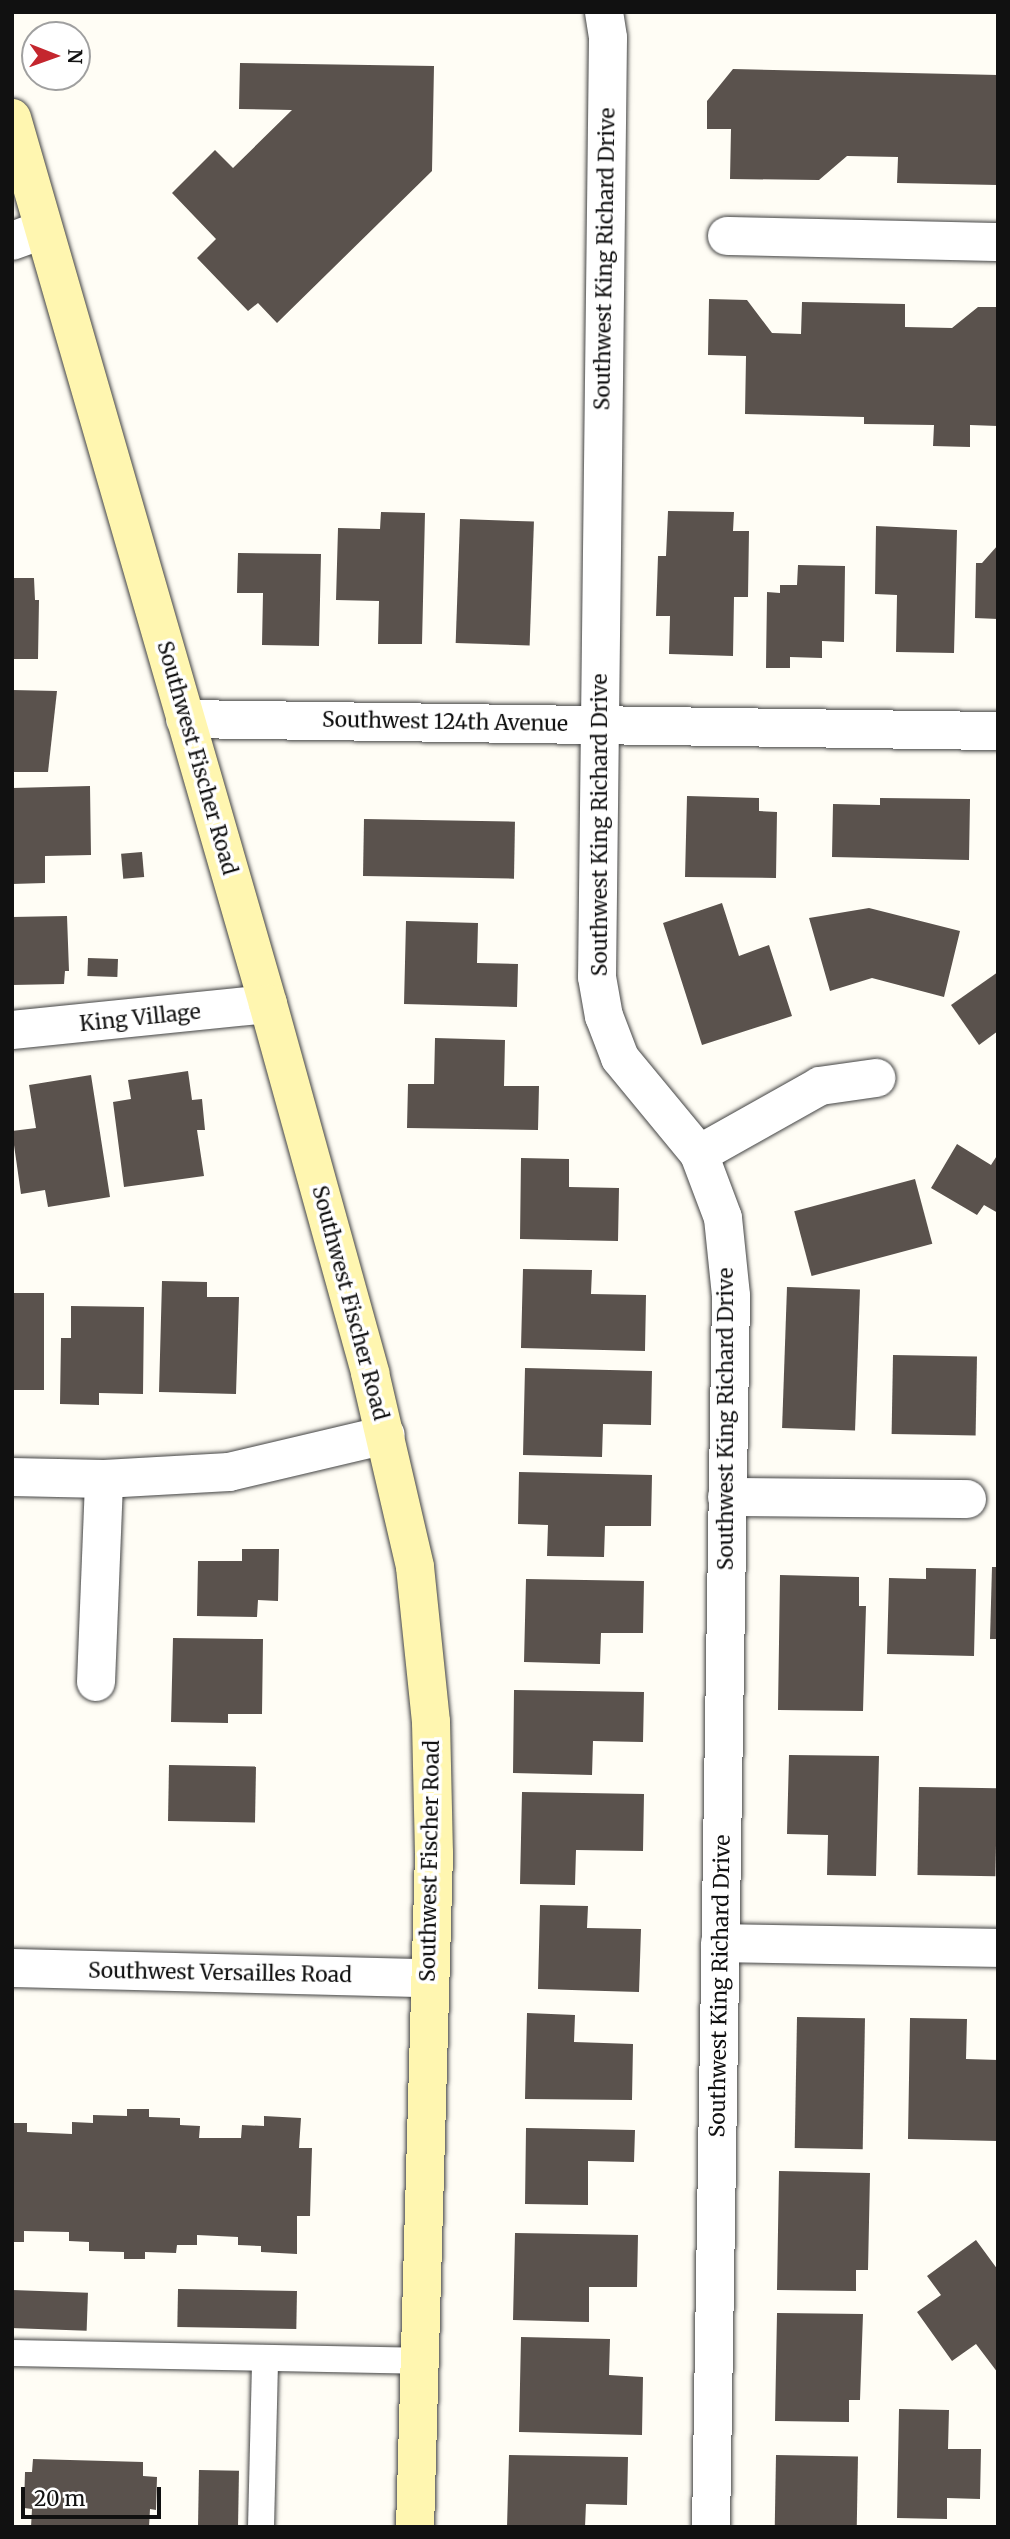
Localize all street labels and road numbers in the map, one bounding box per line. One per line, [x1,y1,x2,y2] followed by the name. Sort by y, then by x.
[590,107,620,411] street label: Southwest King Richard Drive
[152,638,242,878] street label: Southwest Fischer Road
[587,674,613,976] street label: Southwest King Richard Drive
[322,707,568,737] street label: Southwest 124th Avenue
[78,999,202,1037] street label: King Village
[307,1183,393,1423] street label: Southwest Fischer Road
[713,1268,739,1570] street label: Southwest King Richard Drive
[415,1740,445,1982] street label: Southwest Fischer Road
[705,1834,735,2138] street label: Southwest King Richard Drive
[88,1958,352,1988] street label: Southwest Versailles Road

